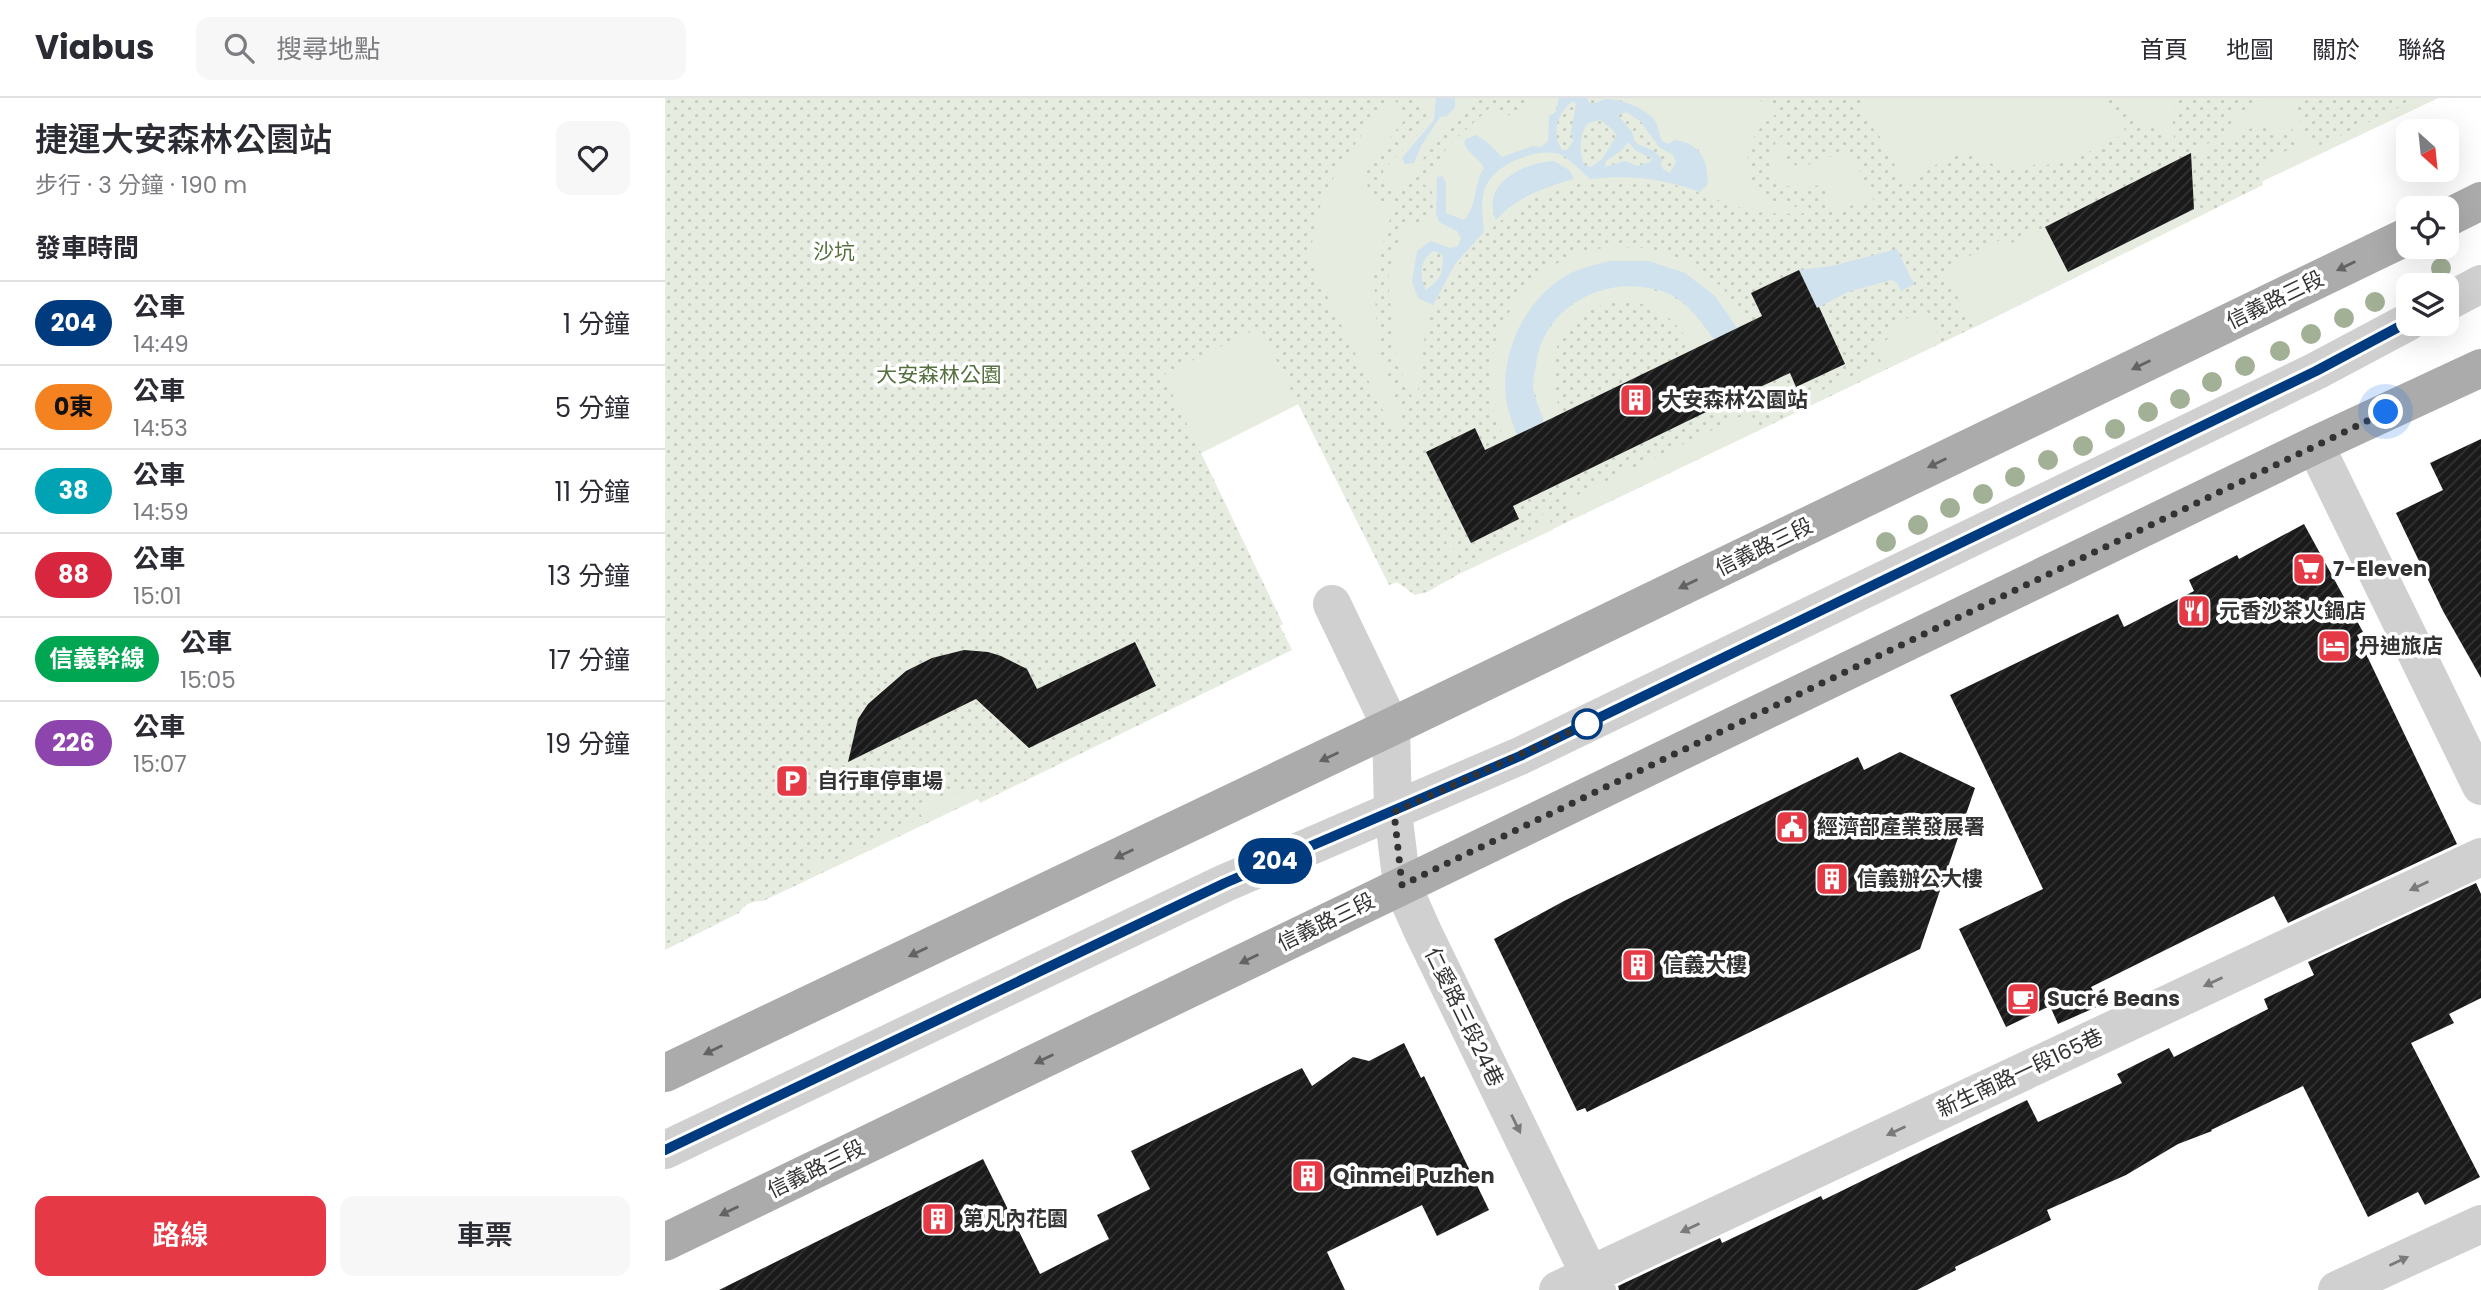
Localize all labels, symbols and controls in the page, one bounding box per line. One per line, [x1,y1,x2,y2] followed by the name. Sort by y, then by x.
[196,17,686,80] search box
[35,24,154,71] text: Viabus
[220,29,258,67] icon: search
[276,31,380,67] text: 搜尋地點
[2140,33,2188,66] text: 首頁
[2226,33,2274,66] text: 地圖
[2312,33,2360,66] text: 關於
[2398,33,2446,66] text: 聯絡
[35,116,332,163] text: 捷運大安森林公園站
[2396,119,2459,182] north arrow
[2396,119,2459,336] map controls
[556,121,630,195] button: heart
[35,169,247,201] text: 步行 · 3 分鐘 · 190 m
[2396,196,2459,259] button: locate
[35,230,139,266] text: 發車時間
[813,237,855,266] park label: 沙坑
[2336,261,2357,272] one-way arrow
[2221,264,2328,336] street label: 信義路三段
[2396,273,2459,336] button: layers
[133,289,185,325] text: 公車
[51,306,96,339] text: 204
[563,306,630,342] text: 1 分鐘
[133,328,189,360] text: 14:49
[2131,359,2152,370] one-way arrow
[876,360,1002,389] park label: 大安森林公園
[133,373,185,409] text: 公車
[1617,381,1655,419] building icon: 大安森林公園站
[1661,385,1808,414] place label: 大安森林公園站
[54,390,93,423] text: 0東
[555,390,630,426] text: 5 分鐘
[2368,394,2403,429] your location
[133,412,188,444] text: 14:53
[133,457,185,493] text: 公車
[1927,458,1947,469] one-way arrow
[58,474,89,507] text: 38
[554,474,630,510] text: 11 分鐘
[133,496,189,528] text: 14:59
[1710,511,1817,583] street label: 信義路三段
[133,541,185,577] text: 公車
[2290,550,2328,588] supermarket icon: 7-Eleven
[2333,554,2427,583] place label: 7-Eleven
[58,558,89,591] text: 88
[547,558,630,594] text: 13 分鐘
[1677,578,1698,589] one-way arrow
[133,580,182,612] text: 15:01
[2175,592,2213,630] restaurant icon: 元香沙茶火鍋店
[2219,596,2366,625] place label: 元香沙茶火鍋店
[180,625,232,661] text: 公車
[2315,627,2353,665] hotel icon: 丹迪旅店
[2359,631,2443,660] place label: 丹迪旅店
[49,642,145,675] text: 信義幹線
[549,642,630,678] text: 17 分鐘
[180,664,236,696] text: 15:05
[133,709,185,745] text: 公車
[1572,709,1602,739] unlabelled marker
[52,726,95,759] text: 226
[546,726,630,762] text: 19 分鐘
[133,748,187,780] text: 15:07
[1319,751,1339,762] one-way arrow
[773,762,811,800] parking icon: 自行車停車場
[817,766,943,795] place label: 自行車停車場
[1773,808,1811,846] public building icon: 經濟部產業發展署
[1817,812,1985,841] place label: 經濟部產業發展署
[1235,838,1315,884] line badge: 204
[1252,844,1298,877] text: 204
[1114,849,1134,860] one-way arrow
[1813,860,1851,898] building icon: 信義辦公大樓
[1857,864,1983,893] place label: 信義辦公大樓
[2409,880,2429,891] one-way arrow
[1272,886,1379,958] street label: 信義路三段
[1418,942,1511,1091] street label: 仁愛路三段24巷
[1619,946,1657,984] building icon: 信義大樓
[908,947,928,958] one-way arrow
[1663,950,1747,979] place label: 信義大樓
[1239,954,1259,965] one-way arrow
[2203,977,2223,988] one-way arrow
[2004,980,2042,1018] cafe icon: Sucré Beans
[2047,984,2180,1013] place label: Sucré Beans
[1932,1021,2108,1124] street label: 新生南路一段165巷
[703,1045,723,1056] one-way arrow
[1034,1053,1054,1064] one-way arrow
[1510,1114,1522,1134] one-way arrow
[1886,1125,1906,1137] one-way arrow
[762,1133,869,1205] street label: 信義路三段
[1289,1157,1327,1195] building icon: Qinmei Puzhen
[1333,1161,1495,1190] place label: Qinmei Puzhen
[35,1196,326,1276] button: 路線
[340,1196,630,1276] button: 車票
[919,1200,957,1238] building icon: 第凡內花園
[963,1204,1068,1233] place label: 第凡內花園
[719,1206,739,1217] one-way arrow
[1680,1222,1701,1233] one-way arrow
[2389,1256,2409,1267] one-way arrow

